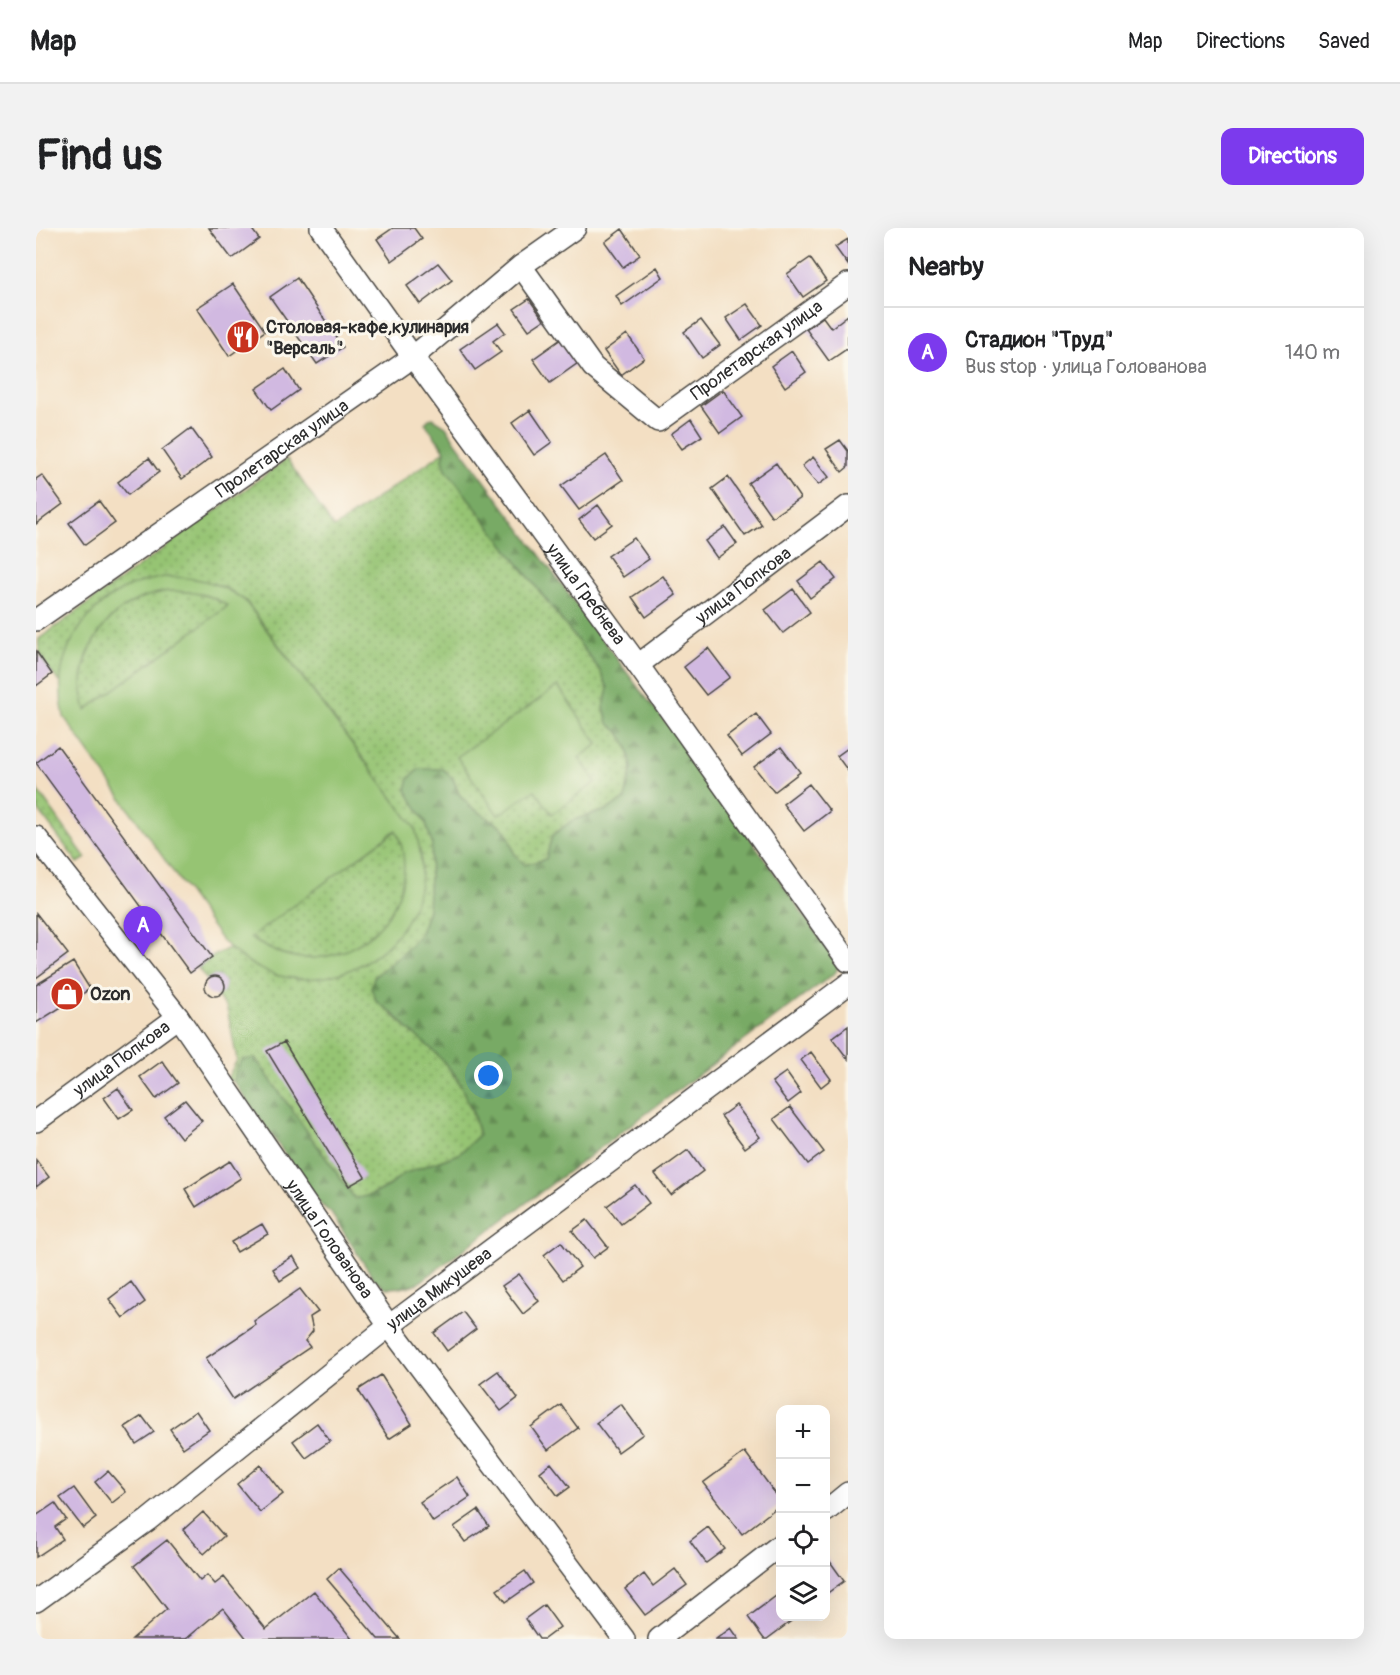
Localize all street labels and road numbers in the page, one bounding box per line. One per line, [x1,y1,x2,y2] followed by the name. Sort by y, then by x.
[686,295,827,405] street label: Пролетарская улица
[211,394,353,503] street label: Пролетарская улица
[541,538,631,649] street label: улица Гребнева
[690,542,796,630] street label: улица Попкова
[68,1015,175,1102] street label: улица Попкова
[280,1174,378,1303] street label: улица Голованова
[381,1242,496,1336] street label: улица Микушева

